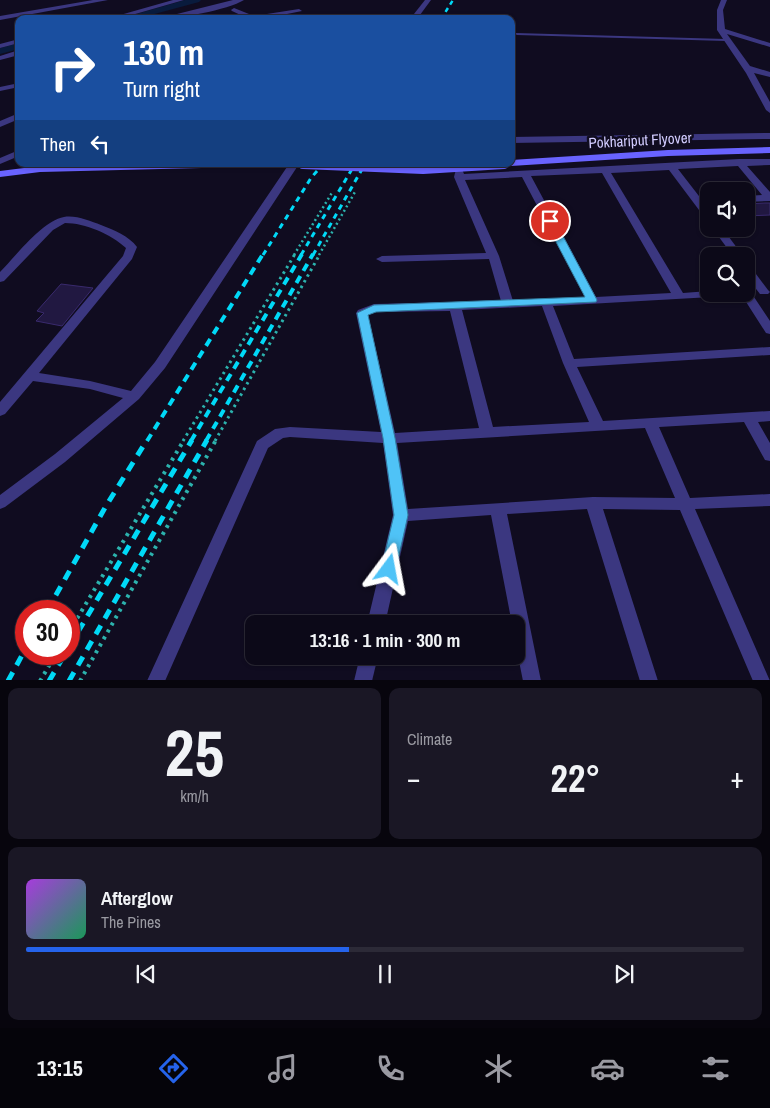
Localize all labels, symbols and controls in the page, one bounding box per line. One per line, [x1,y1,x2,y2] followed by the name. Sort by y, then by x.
[123,29,204,76] text: 130 m
[40,35,105,100] icon: right
[123,74,200,104] text: Turn right
[588,127,692,153] street label: Pokhariput Flyover
[86,130,114,158] icon: left
[40,131,76,157] text: Then
[700,182,755,302] map controls
[700,182,755,237] button: sound
[529,200,571,242] pin
[536,207,564,235] icon: arrive
[700,247,755,302] button: search
[362,542,414,594] position arrow
[15,600,80,665] speed limit sign: 30
[310,627,460,653] text: 13:16 · 1 min · 300 m
[165,709,224,796] text: 25
[407,728,452,750] text: Climate
[551,753,600,804] text: 22°
[407,759,420,797] text: −
[731,759,744,797] text: +
[180,785,209,807] text: km/h
[101,885,173,911] text: Afterglow
[101,911,161,933] text: The Pines
[132,960,160,988] icon: previous
[371,960,399,988] icon: pause
[610,960,638,988] icon: next
[156,1051,191,1086] icon: directions
[265,1051,300,1086] icon: music
[373,1051,408,1086] icon: phone
[481,1051,516,1086] icon: climate
[590,1051,625,1086] icon: car
[698,1051,733,1086] icon: filters
[37,1053,83,1083] text: 13:15

